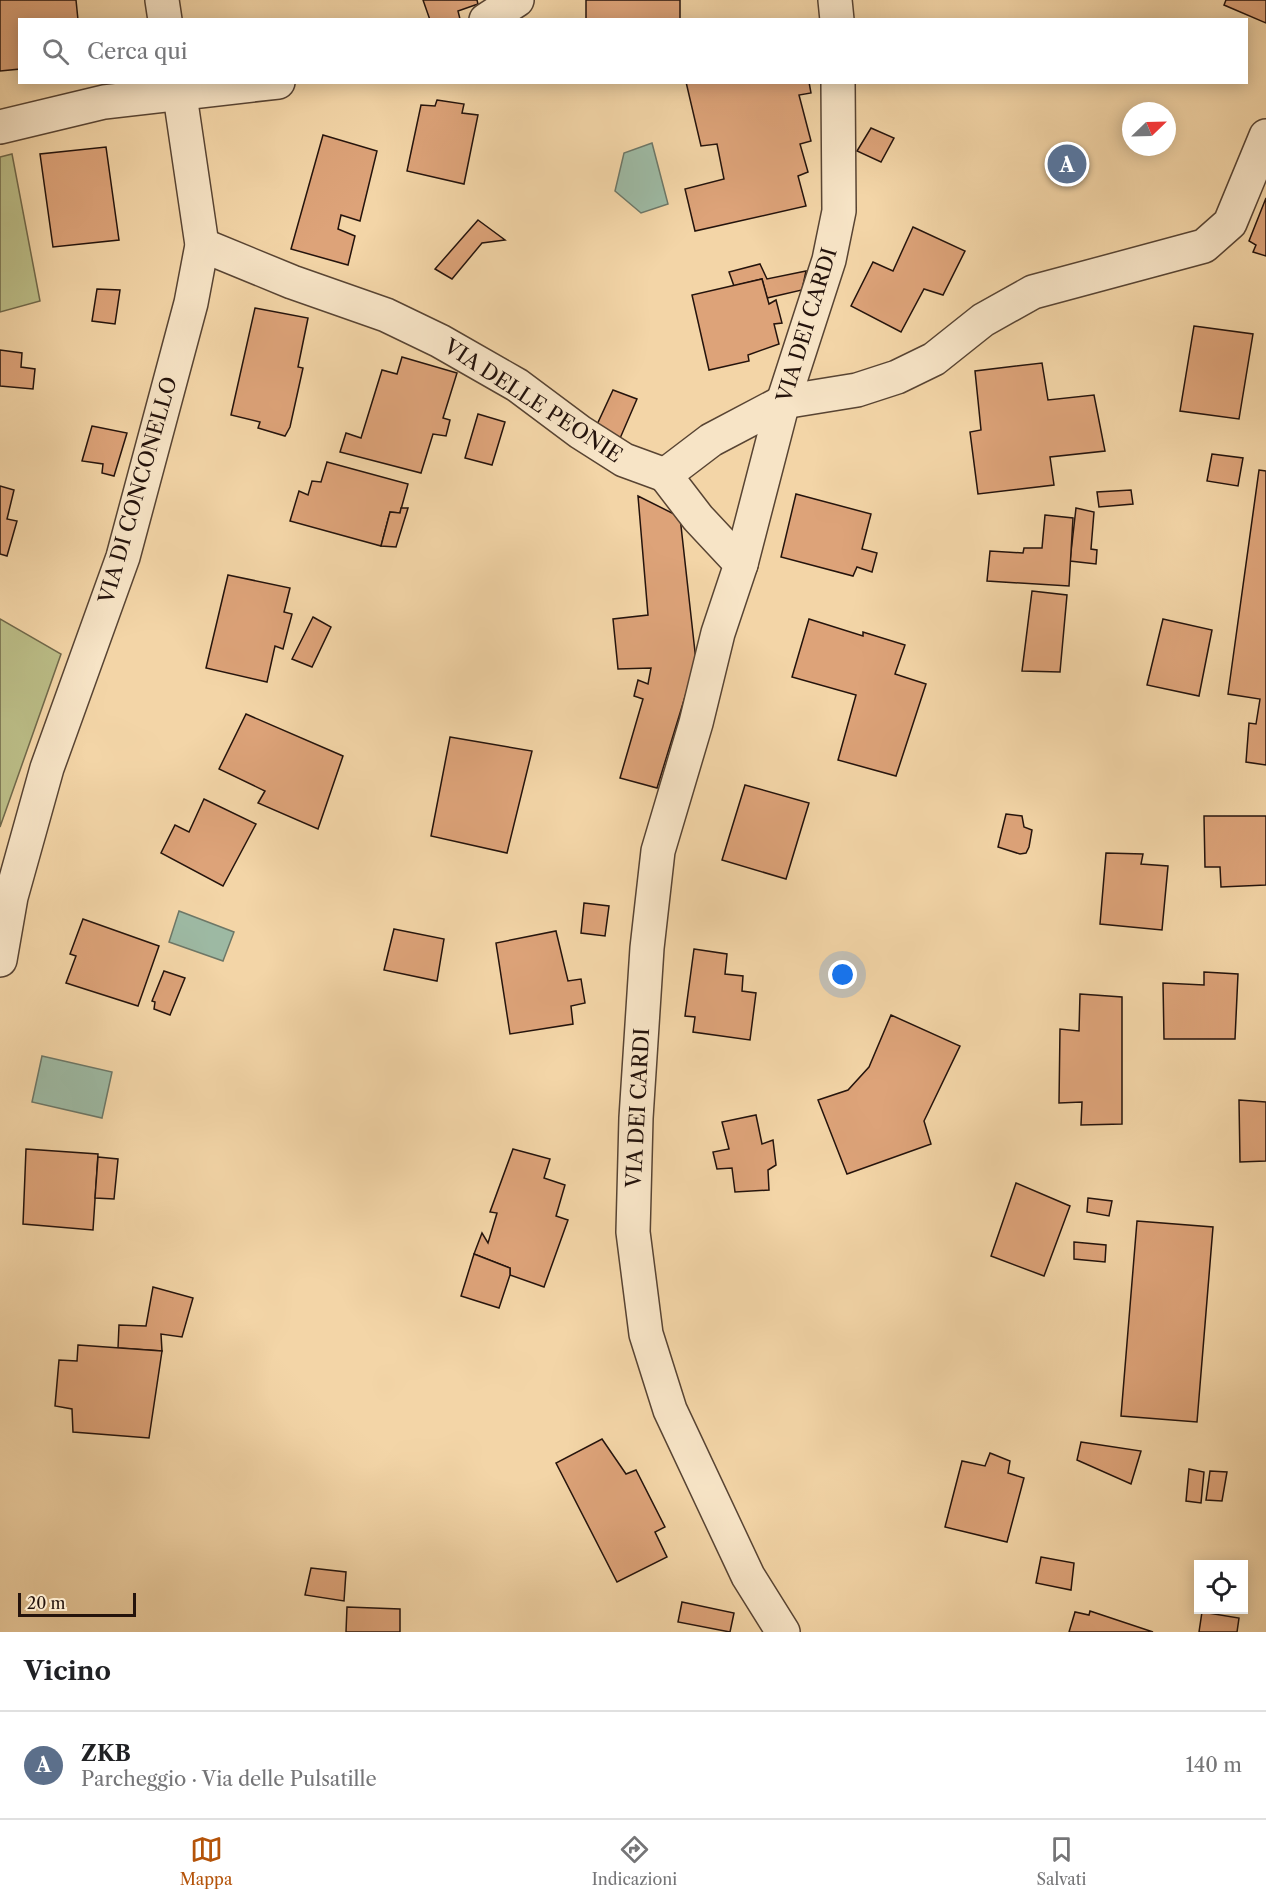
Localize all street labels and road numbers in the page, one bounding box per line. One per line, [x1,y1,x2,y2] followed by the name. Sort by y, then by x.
[771,245,842,406] street label: VIA DEI CARDI
[439,333,627,468] street label: VIA DELLE PEONIE
[93,374,182,607] street label: VIA DI CONCONELLO
[621,1027,654,1190] street label: VIA DEI CARDI

